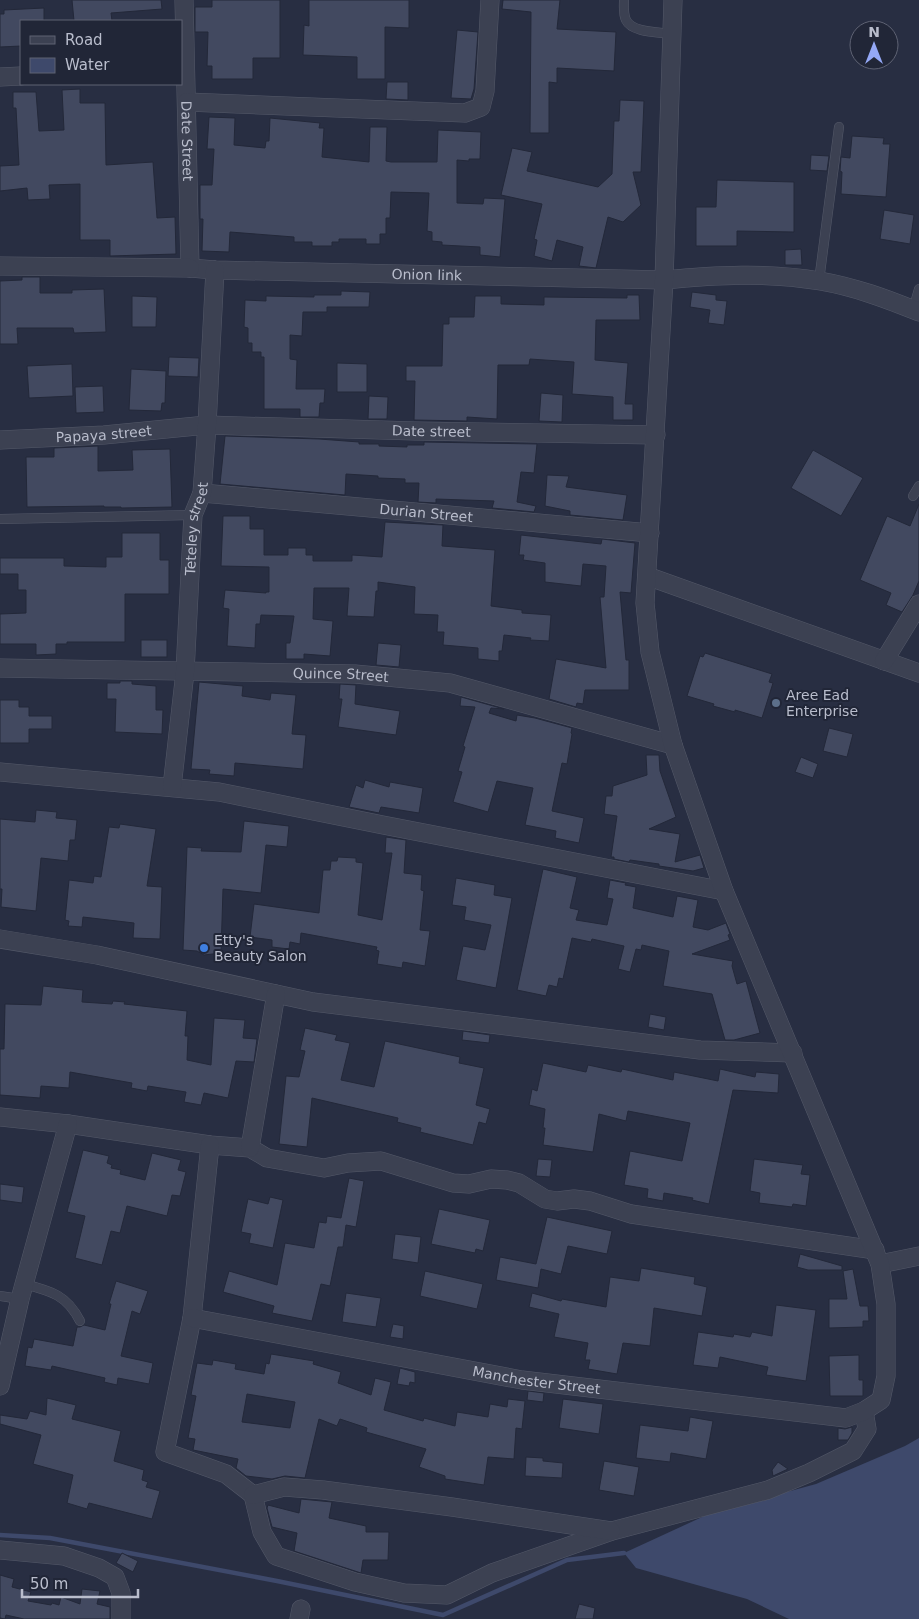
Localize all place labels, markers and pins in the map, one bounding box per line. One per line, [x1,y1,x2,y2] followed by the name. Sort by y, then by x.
[786,687,858,719] place label: Aree Ead Enterprise
[770,697,782,709] marker: Aree Ead Enterprise
[214,932,307,964] place label: Etty's Beauty Salon
[198,942,210,954] marker: Etty's Beauty Salon

